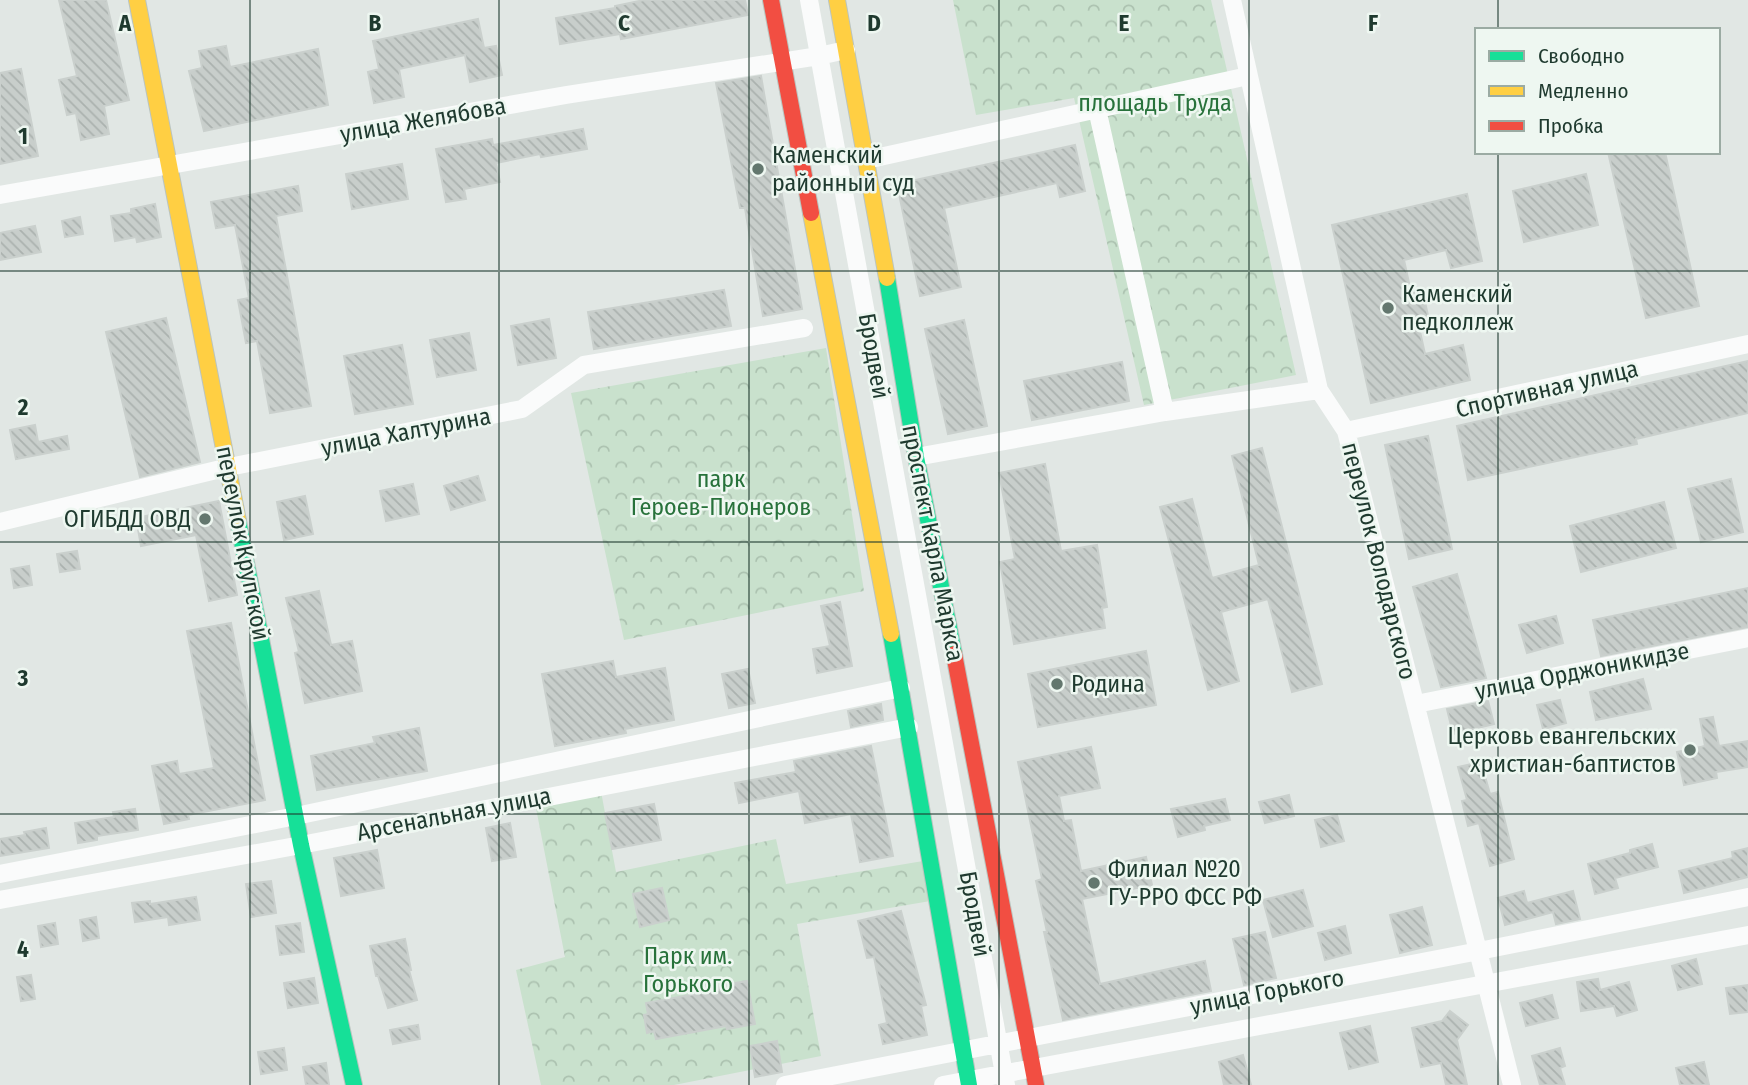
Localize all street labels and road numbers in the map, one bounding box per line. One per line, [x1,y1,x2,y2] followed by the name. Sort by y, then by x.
[338,92,508,148] street label: улица Желябова
[853,311,895,401] street label: Бродвей
[1453,354,1641,424] street label: Спортивная улица
[319,402,493,462] street label: улица Халтурина
[896,422,970,664] street label: проспект Карла Маркса
[1336,439,1422,683] street label: переулок Володарского
[210,444,276,642] street label: переулок Крупской
[1473,637,1691,705] street label: улица Орджоникидзе
[355,781,553,847] street label: Арсенальная улица
[954,869,996,959] street label: Бродвей
[1188,963,1346,1021] street label: улица Горького

